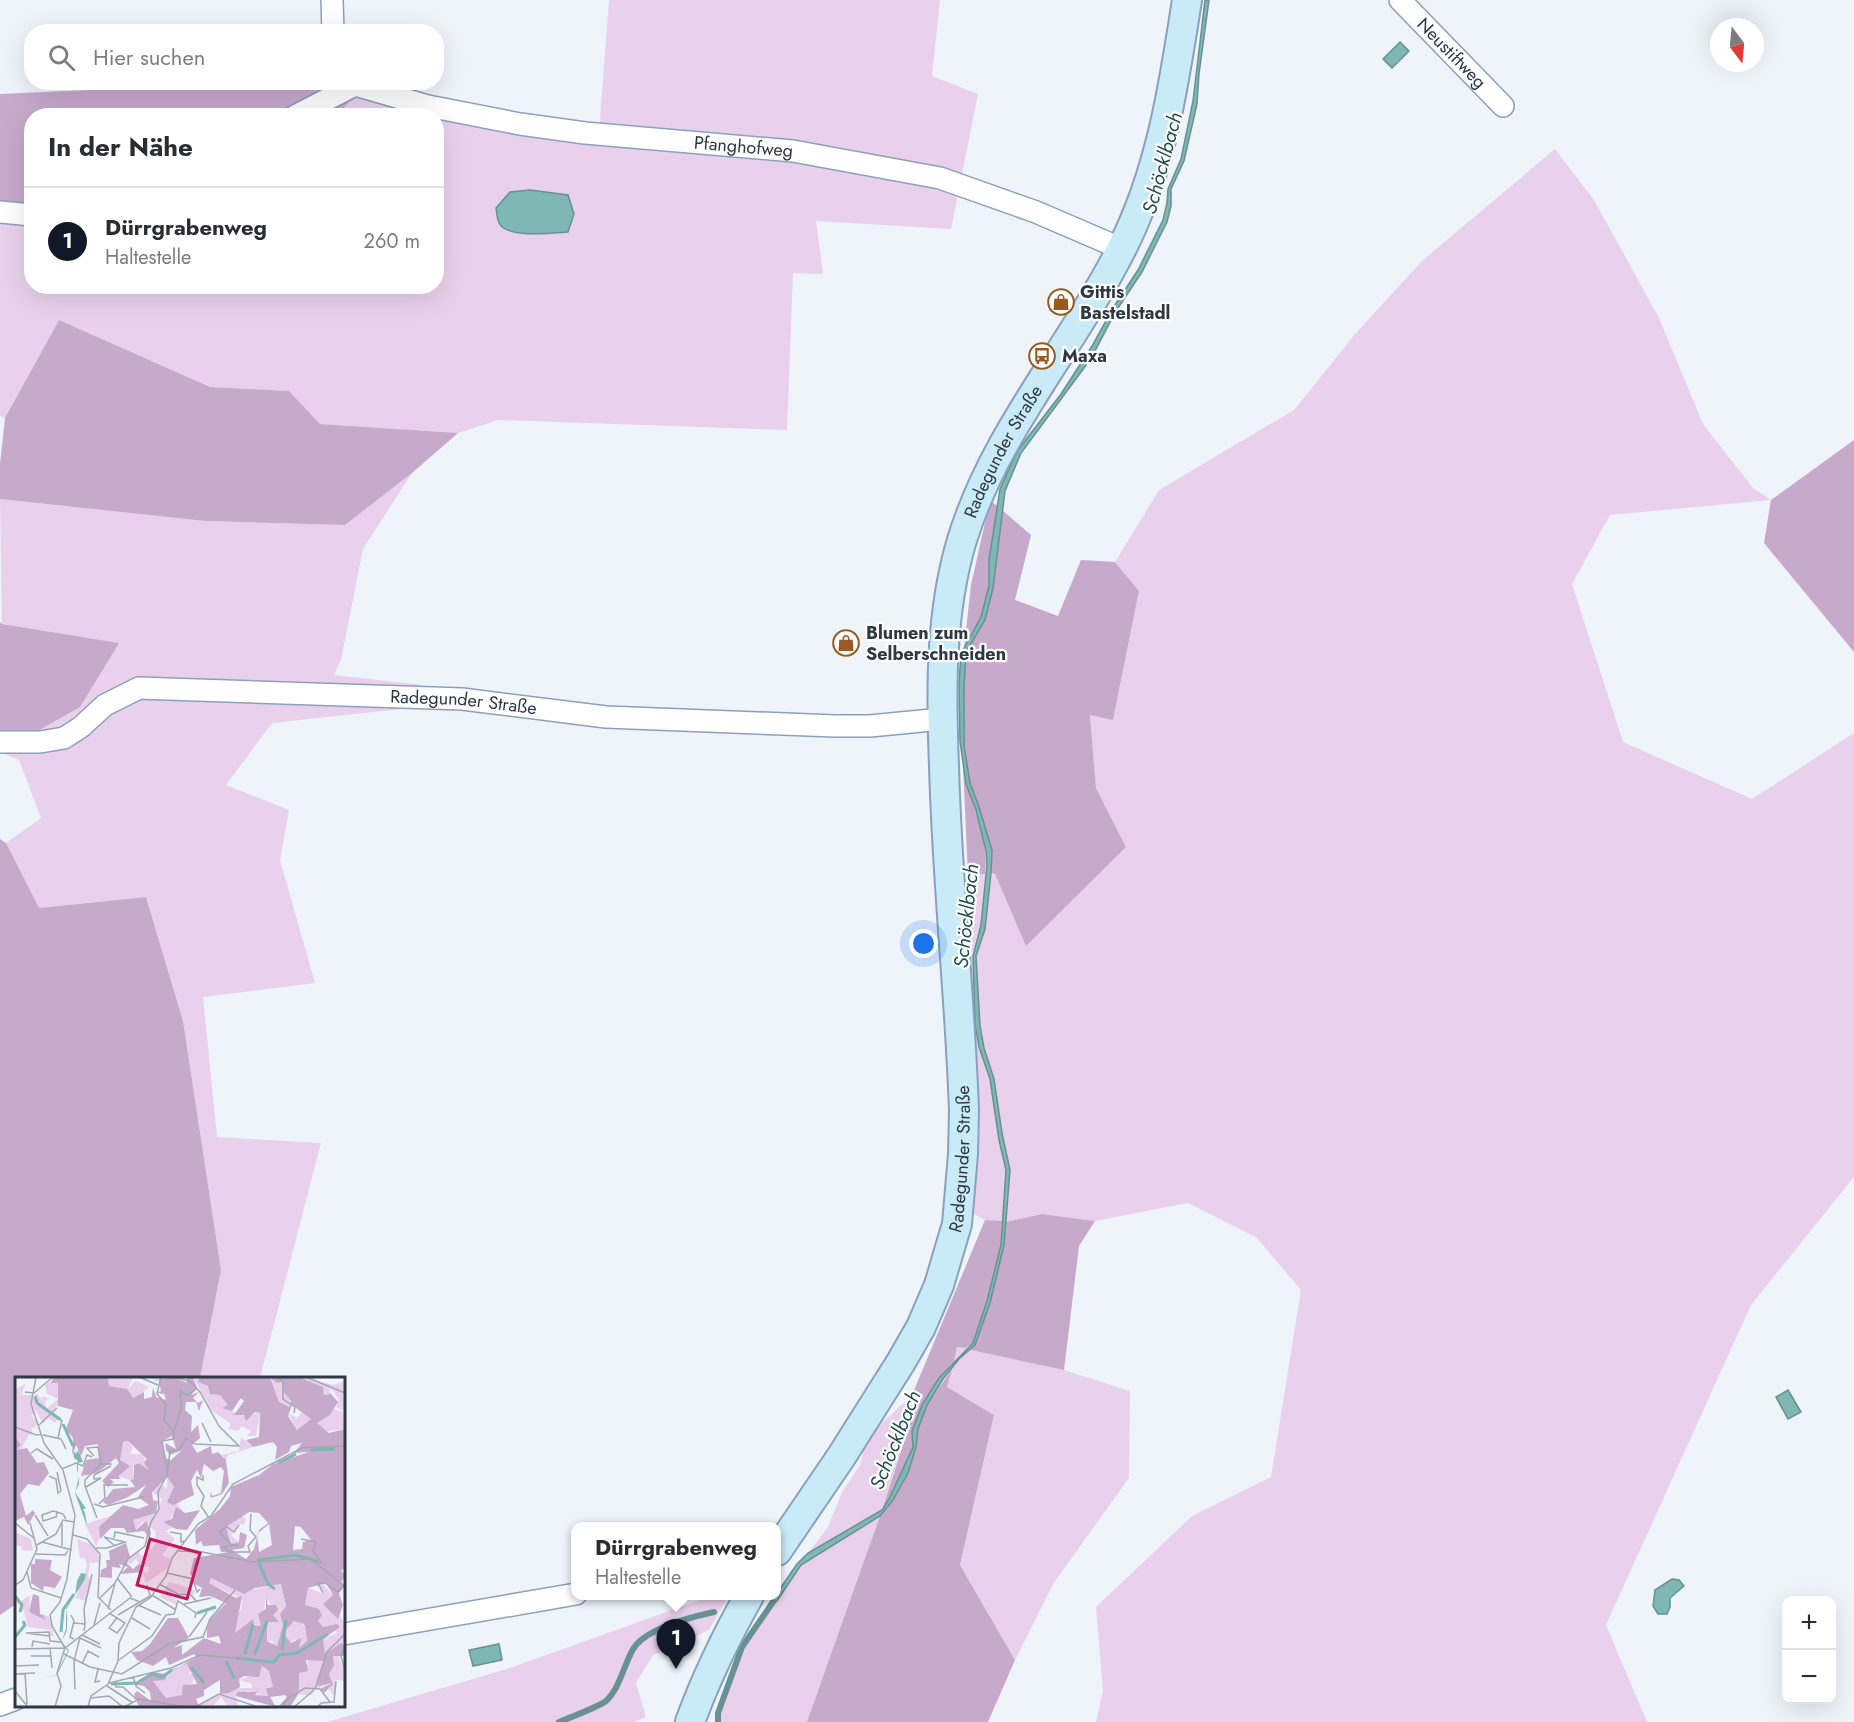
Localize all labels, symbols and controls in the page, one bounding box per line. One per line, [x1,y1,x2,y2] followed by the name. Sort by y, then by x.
[1411,12,1492,94] street label: Neustiftweg
[1710,18,1764,72] north arrow
[24,24,444,90] search box
[45,41,78,74] icon: search
[93,41,205,73] text: Hier suchen
[1135,109,1190,217] water label: Schöcklbach
[48,128,193,166] text: In der Nähe
[693,129,794,164] street label: Pfanghofweg
[105,211,267,243] text: Dürrgrabenweg
[62,227,73,256] text: 1
[364,227,420,256] text: 260 m
[105,243,191,272] text: Haltestelle
[1080,279,1170,326] place label: Gittis Bastelstadl
[1046,287,1076,317] shop icon: Gittis Bastelstadl
[1027,341,1057,371] bus stop icon: Maxa
[1062,343,1107,369] place label: Maxa
[958,380,1049,522] street label: Radegunder Straße
[866,620,1006,667] place label: Blumen zum Selberschneiden
[831,628,861,658] shop icon: Blumen zum Selberschneiden
[390,684,538,721] street label: Radegunder Straße
[947,863,986,970] water label: Schöcklbach
[909,929,938,958] your location
[942,1085,977,1236] street label: Radegunder Straße
[15,1377,345,1707] inset map
[862,1386,928,1494] water label: Schöcklbach
[571,1522,781,1600] popup
[595,1531,757,1563] text: Dürrgrabenweg
[595,1563,681,1592] text: Haltestelle
[1782,1596,1836,1704] map controls
[1782,1596,1836,1650] button: +
[656,1620,696,1669] pin: 1
[1782,1650,1836,1704] button: −

